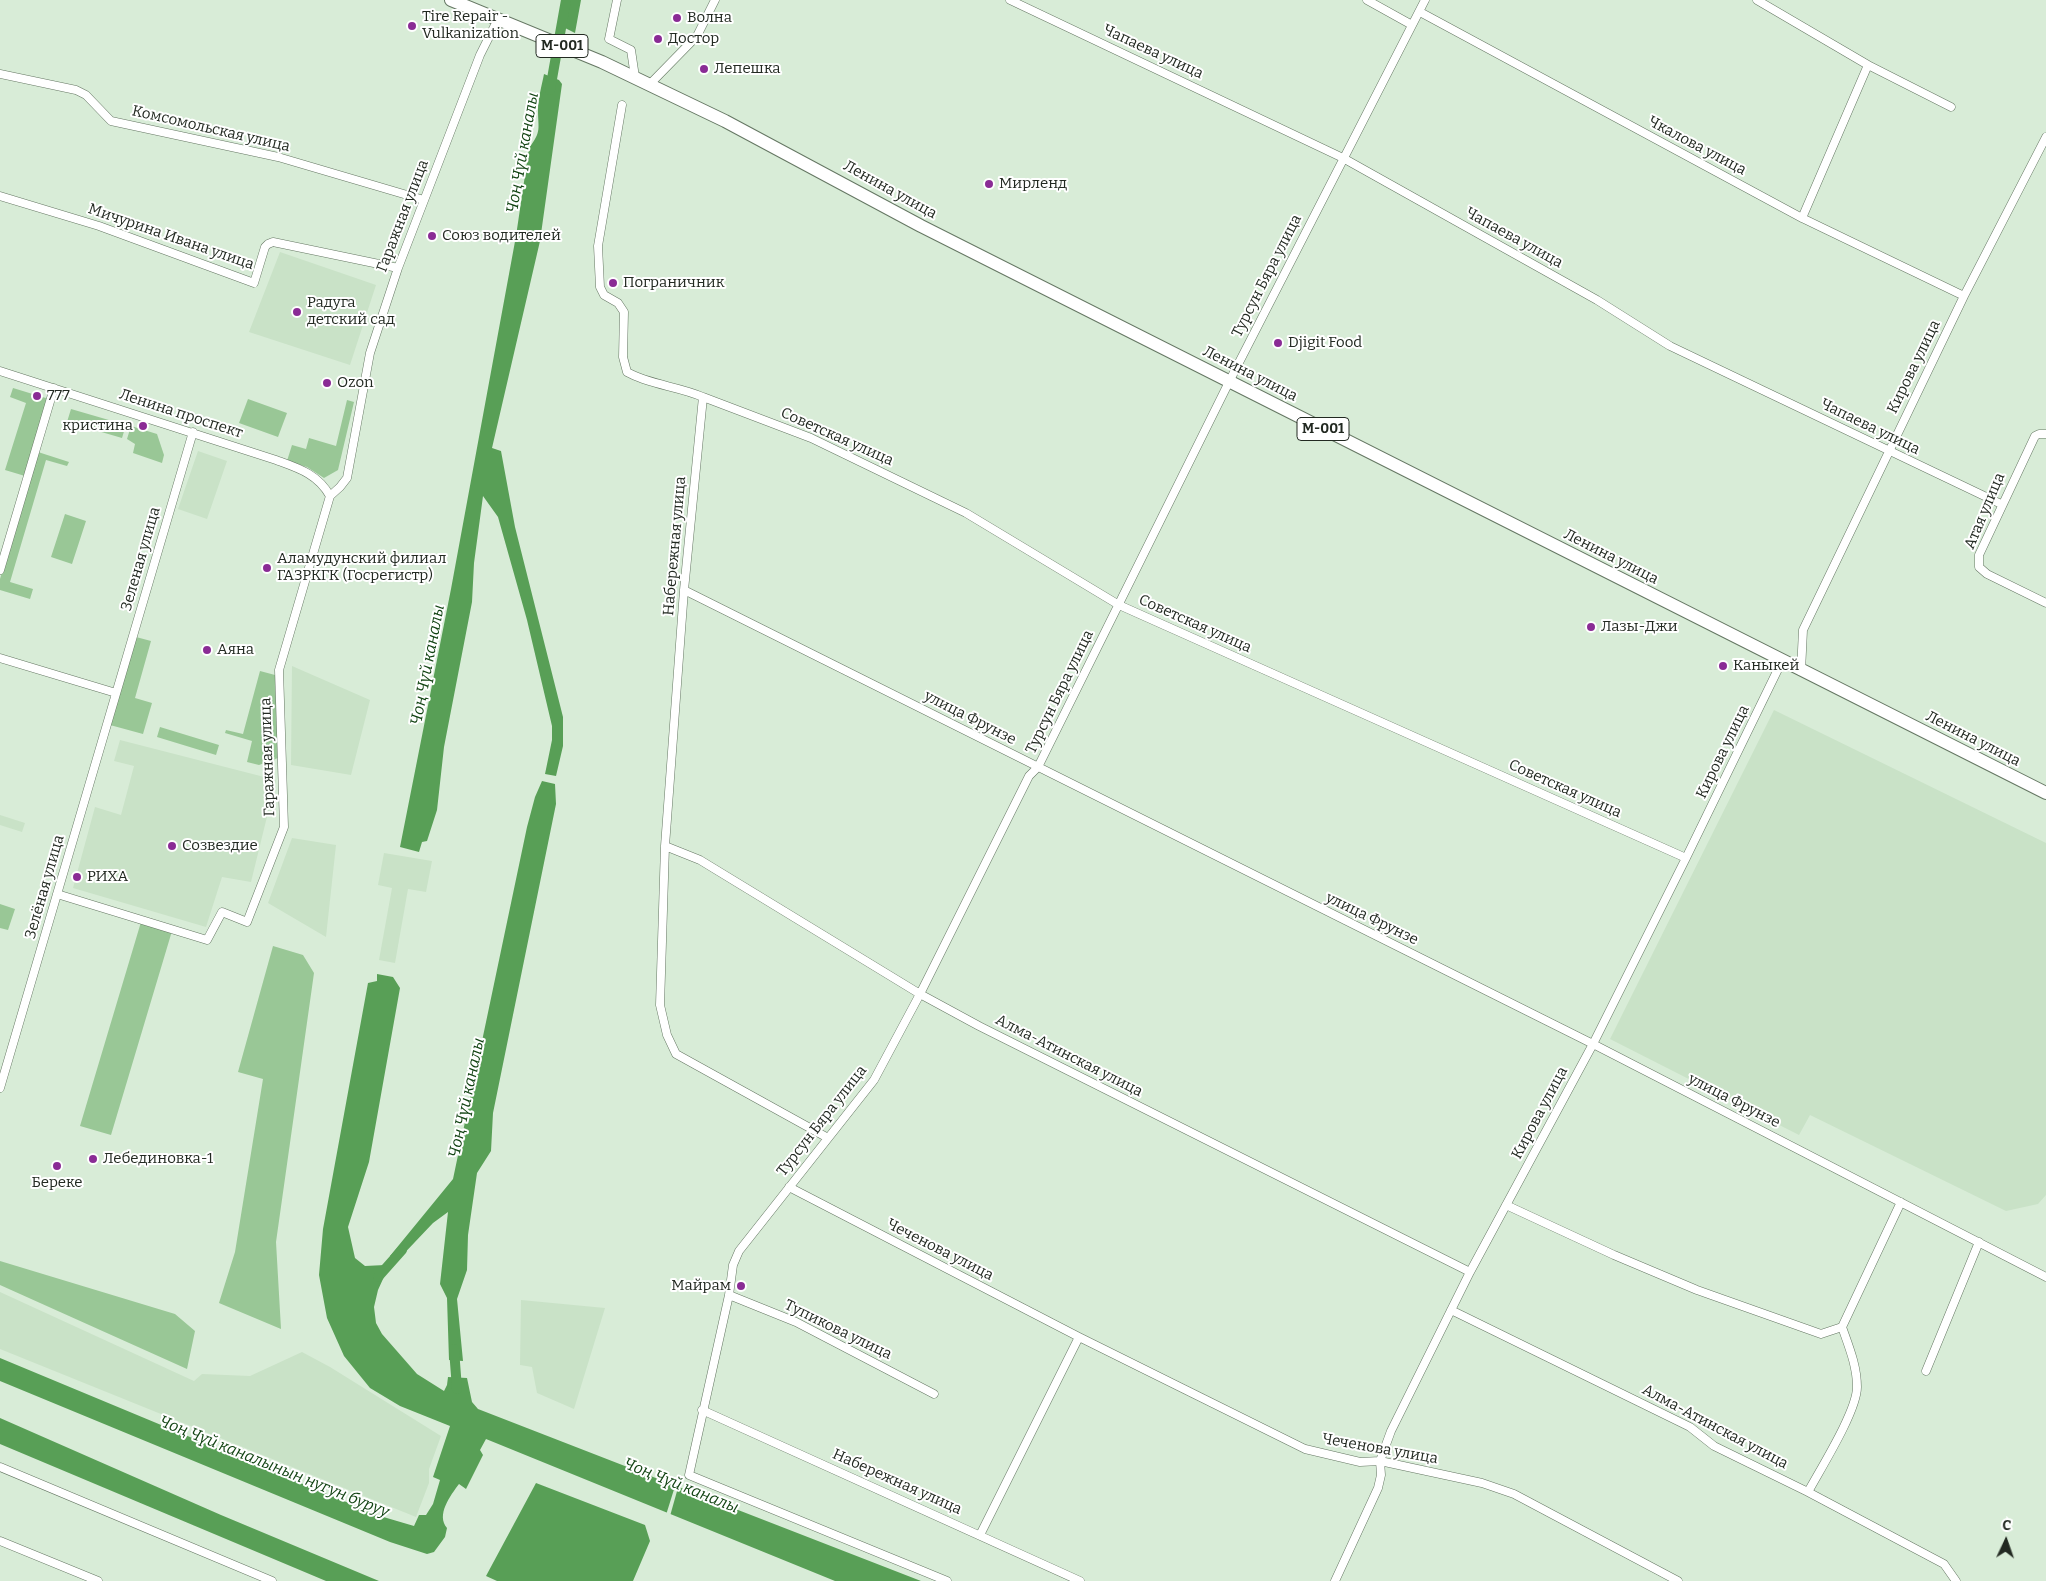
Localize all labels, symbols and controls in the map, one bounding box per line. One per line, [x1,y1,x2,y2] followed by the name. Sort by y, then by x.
[422,8,519,43] place label: Tire Repair - Vulkanization
[687,9,732,27] place label: Волна
[671,12,683,24] marker: Волна
[406,20,418,32] marker: Tire Repair - Vulkanization
[1100,21,1206,83] street label: Чапаева улица
[668,30,719,48] place label: Достор
[652,33,664,45] marker: Достор
[536,34,588,58] road number: М-001
[714,60,780,78] place label: Лепешка
[698,63,710,75] marker: Лепешка
[503,91,543,215] water label: Чоң Чүй каналы
[130,102,292,156] street label: Комсомольская улица
[1645,113,1749,179] street label: Чкалова улица
[373,157,433,275] street label: Гаражная улица
[840,157,940,223] street label: Ленина улица
[999,175,1067,193] place label: Мирленд
[983,178,995,190] marker: Мирленд
[86,200,256,274] street label: Мичурина Ивана улица
[1462,204,1566,272] street label: Чапаева улица
[1228,212,1306,340] street label: Турсун Бяра улица
[442,227,561,245] place label: Союз водителей
[426,230,438,242] marker: Союз водителей
[623,274,725,292] place label: Пограничник
[607,277,619,289] marker: Пограничник
[307,294,395,329] place label: Радуга детский сад
[291,306,303,318] marker: Радуга детский сад
[1884,317,1944,417] street label: Кирова улица
[1288,334,1362,352] place label: Djigit Food
[1272,337,1284,349] marker: Djigit Food
[1200,342,1300,406] street label: Ленина улица
[337,374,374,392] place label: Ozon
[321,377,333,389] marker: Ozon
[117,386,245,442] street label: Ленина проспект
[47,387,70,405] place label: 777
[31,390,43,402] marker: 777
[1817,395,1923,459] street label: Чапаева улица
[778,404,896,470] street label: Советская улица
[62,417,133,435] place label: кристина
[1297,418,1349,440] road number: М-001
[137,420,149,432] marker: кристина
[1961,470,2009,552] street label: Атая улица
[660,476,690,616] street label: Набережная улица
[118,505,164,613] street label: Зеленая улица
[1561,525,1661,589] street label: Ленина улица
[277,550,446,585] place label: Аламудунский филиал ГАЗРКГК (Госрегистр)
[261,562,273,574] marker: Аламудунский филиал ГАЗРКГК (Госрегистр)
[1136,591,1254,657] street label: Советская улица
[407,603,449,727] water label: Чоң Чүй каналы
[1601,618,1678,636] place label: Лазы-Джи
[1585,621,1597,633] marker: Лазы-Джи
[1022,627,1098,757] street label: Турсун Бяра улица
[217,641,254,659] place label: Аяна
[201,644,213,656] marker: Аяна
[1733,657,1799,675] place label: Каныкей
[1717,660,1729,672] marker: Каныкей
[921,687,1019,749] street label: улица Фрунзе
[257,697,279,817] street label: Гаражная улица
[1693,702,1753,802] street label: Кирова улица
[1923,707,2023,771] street label: Ленина улица
[1506,756,1624,822] street label: Советская улица
[22,833,68,941] street label: Зелёная улица
[182,837,258,855] place label: Созвездие
[166,840,178,852] marker: Созвездие
[87,868,128,886] place label: РИХА
[71,871,83,883] marker: РИХА
[1323,889,1421,949] street label: улица Фрунзе
[992,1011,1146,1101] street label: Алма-Атинская улица
[445,1036,489,1160] water label: Чоң Чүй каналы
[773,1062,871,1180] street label: Турсун Бяра улица
[1508,1064,1572,1162] street label: Кирова улица
[1685,1070,1783,1132] street label: улица Фрунзе
[103,1150,213,1168] place label: Лебединовка-1
[87,1153,99,1165] marker: Лебединовка-1
[51,1160,63,1172] marker: Береке
[31,1174,83,1192] place label: Береке
[884,1215,996,1285] street label: Чеченова улица
[671,1277,731,1295] place label: Майрам
[735,1280,747,1292] marker: Майрам
[781,1296,895,1364] street label: Тупикова улица
[1639,1381,1791,1473] street label: Алма-Атинская улица
[156,1412,392,1522] water label: Чоң Чүй каналынын нугун буруу
[1321,1430,1439,1468] street label: Чеченова улица
[830,1445,964,1519] street label: Набережная улица
[621,1454,741,1518] water label: Чоң Чүй каналы
[1981,1516,2031,1566] north arrow
[2002,1517,2012,1534] text: С

